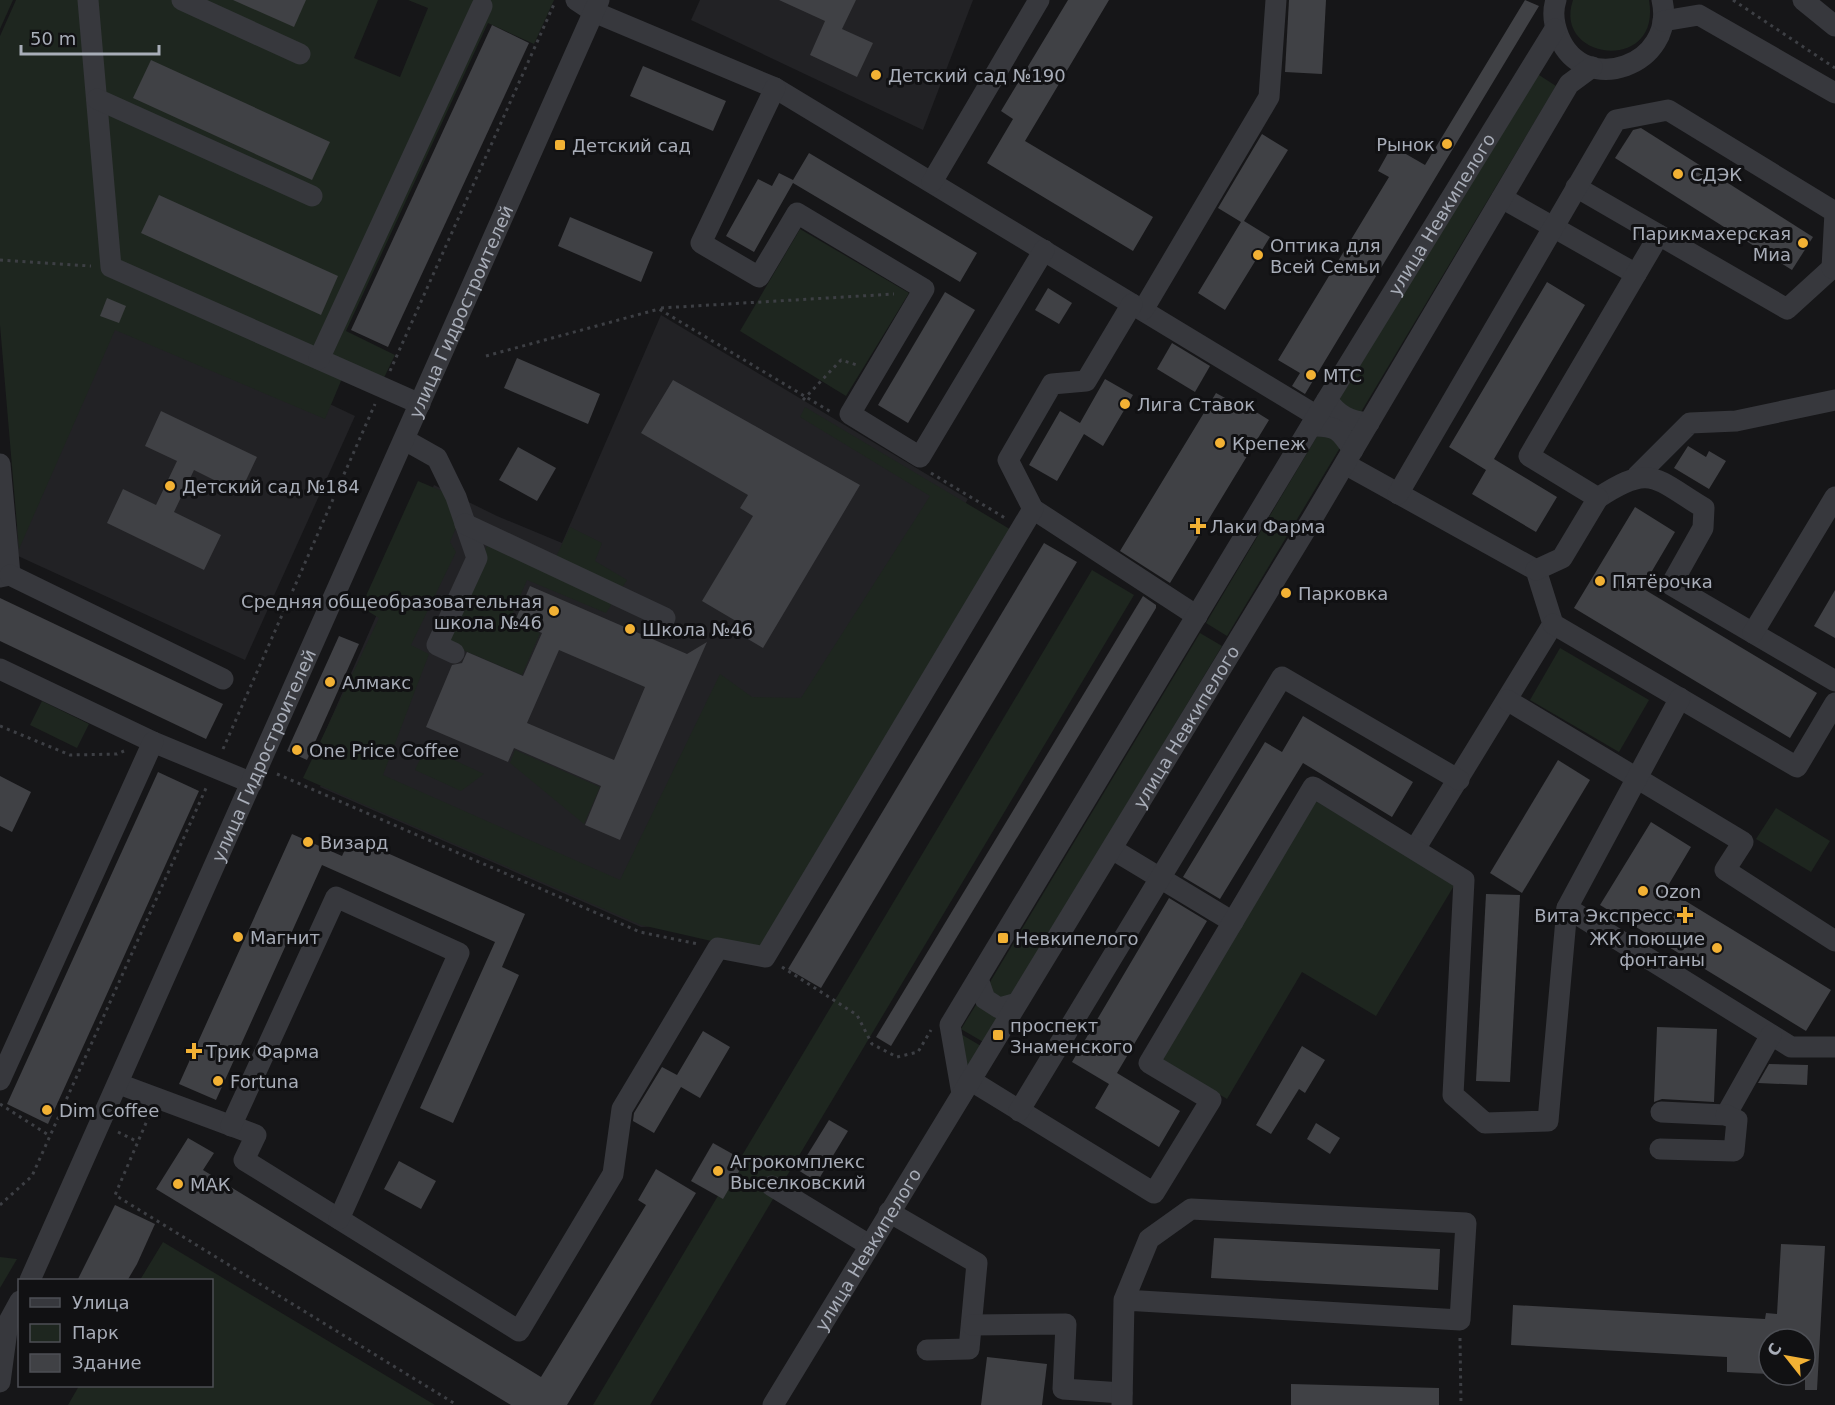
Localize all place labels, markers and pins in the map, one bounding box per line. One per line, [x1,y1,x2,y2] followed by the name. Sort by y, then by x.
[888,65,1066,86] place label: Детский сад №190
[869,68,883,82] marker: Детский сад №190
[1376,134,1435,155] place label: Рынок
[572,135,691,156] place label: Детский сад
[1440,137,1454,151] marker: Рынок
[553,138,567,152] marker: Детский сад
[1690,164,1742,185] place label: СДЭК
[1671,167,1685,181] marker: СДЭК
[1632,223,1791,265] place label: Парикмахерская Миа
[1270,235,1381,277] place label: Оптика для Всей Семьи
[1796,236,1810,250] marker: Парикмахерская Миа
[1251,248,1265,262] marker: Оптика для Всей Семьи
[1323,365,1362,386] place label: МТС
[1304,368,1318,382] marker: МТС
[1137,394,1255,415] place label: Лига Ставок
[1118,397,1132,411] marker: Лига Ставок
[1232,433,1306,454] place label: Крепеж
[1213,436,1227,450] marker: Крепеж
[182,476,360,497] place label: Детский сад №184
[163,479,177,493] marker: Детский сад №184
[1210,516,1325,537] place label: Лаки Фарма
[1191,519,1205,533] marker: Лаки Фарма
[1612,571,1713,592] place label: Пятёрочка
[1593,574,1607,588] marker: Пятёрочка
[1298,583,1388,604] place label: Парковка
[1279,586,1293,600] marker: Парковка
[241,591,542,633] place label: Средняя общеобразовательная школа №46
[547,604,561,618] marker: Средняя общеобразовательная школа №46
[642,619,753,640] place label: Школа №46
[623,622,637,636] marker: Школа №46
[342,672,411,693] place label: Алмакс
[323,675,337,689] marker: Алмакс
[309,740,459,761] place label: One Price Coffee
[290,743,304,757] marker: One Price Coffee
[320,832,389,853] place label: Визард
[301,835,315,849] marker: Визард
[1655,881,1701,902] place label: Ozon
[1636,884,1650,898] marker: Ozon
[1534,905,1673,926] place label: Вита Экспресс
[1678,908,1692,922] marker: Вита Экспресс
[250,927,320,948] place label: Магнит
[1015,928,1139,949] place label: Невкипелого
[1589,928,1705,970] place label: ЖК поющие фонтаны
[231,930,245,944] marker: Магнит
[996,931,1010,945] marker: Невкипелого
[1710,941,1724,955] marker: ЖК поющие фонтаны
[1010,1015,1133,1057] place label: проспект Знаменского
[991,1028,1005,1042] marker: проспект Знаменского
[205,1041,319,1062] place label: Трик Фарма
[187,1044,201,1058] marker: Трик Фарма
[230,1071,299,1092] place label: Fortuna
[211,1074,225,1088] marker: Fortuna
[59,1100,159,1121] place label: Dim Coffee
[40,1103,54,1117] marker: Dim Coffee
[730,1151,866,1193] place label: Агрокомплекс Выселковский
[711,1164,725,1178] marker: Агрокомплекс Выселковский
[190,1174,231,1195] place label: МАК
[171,1177,185,1191] marker: МАК

